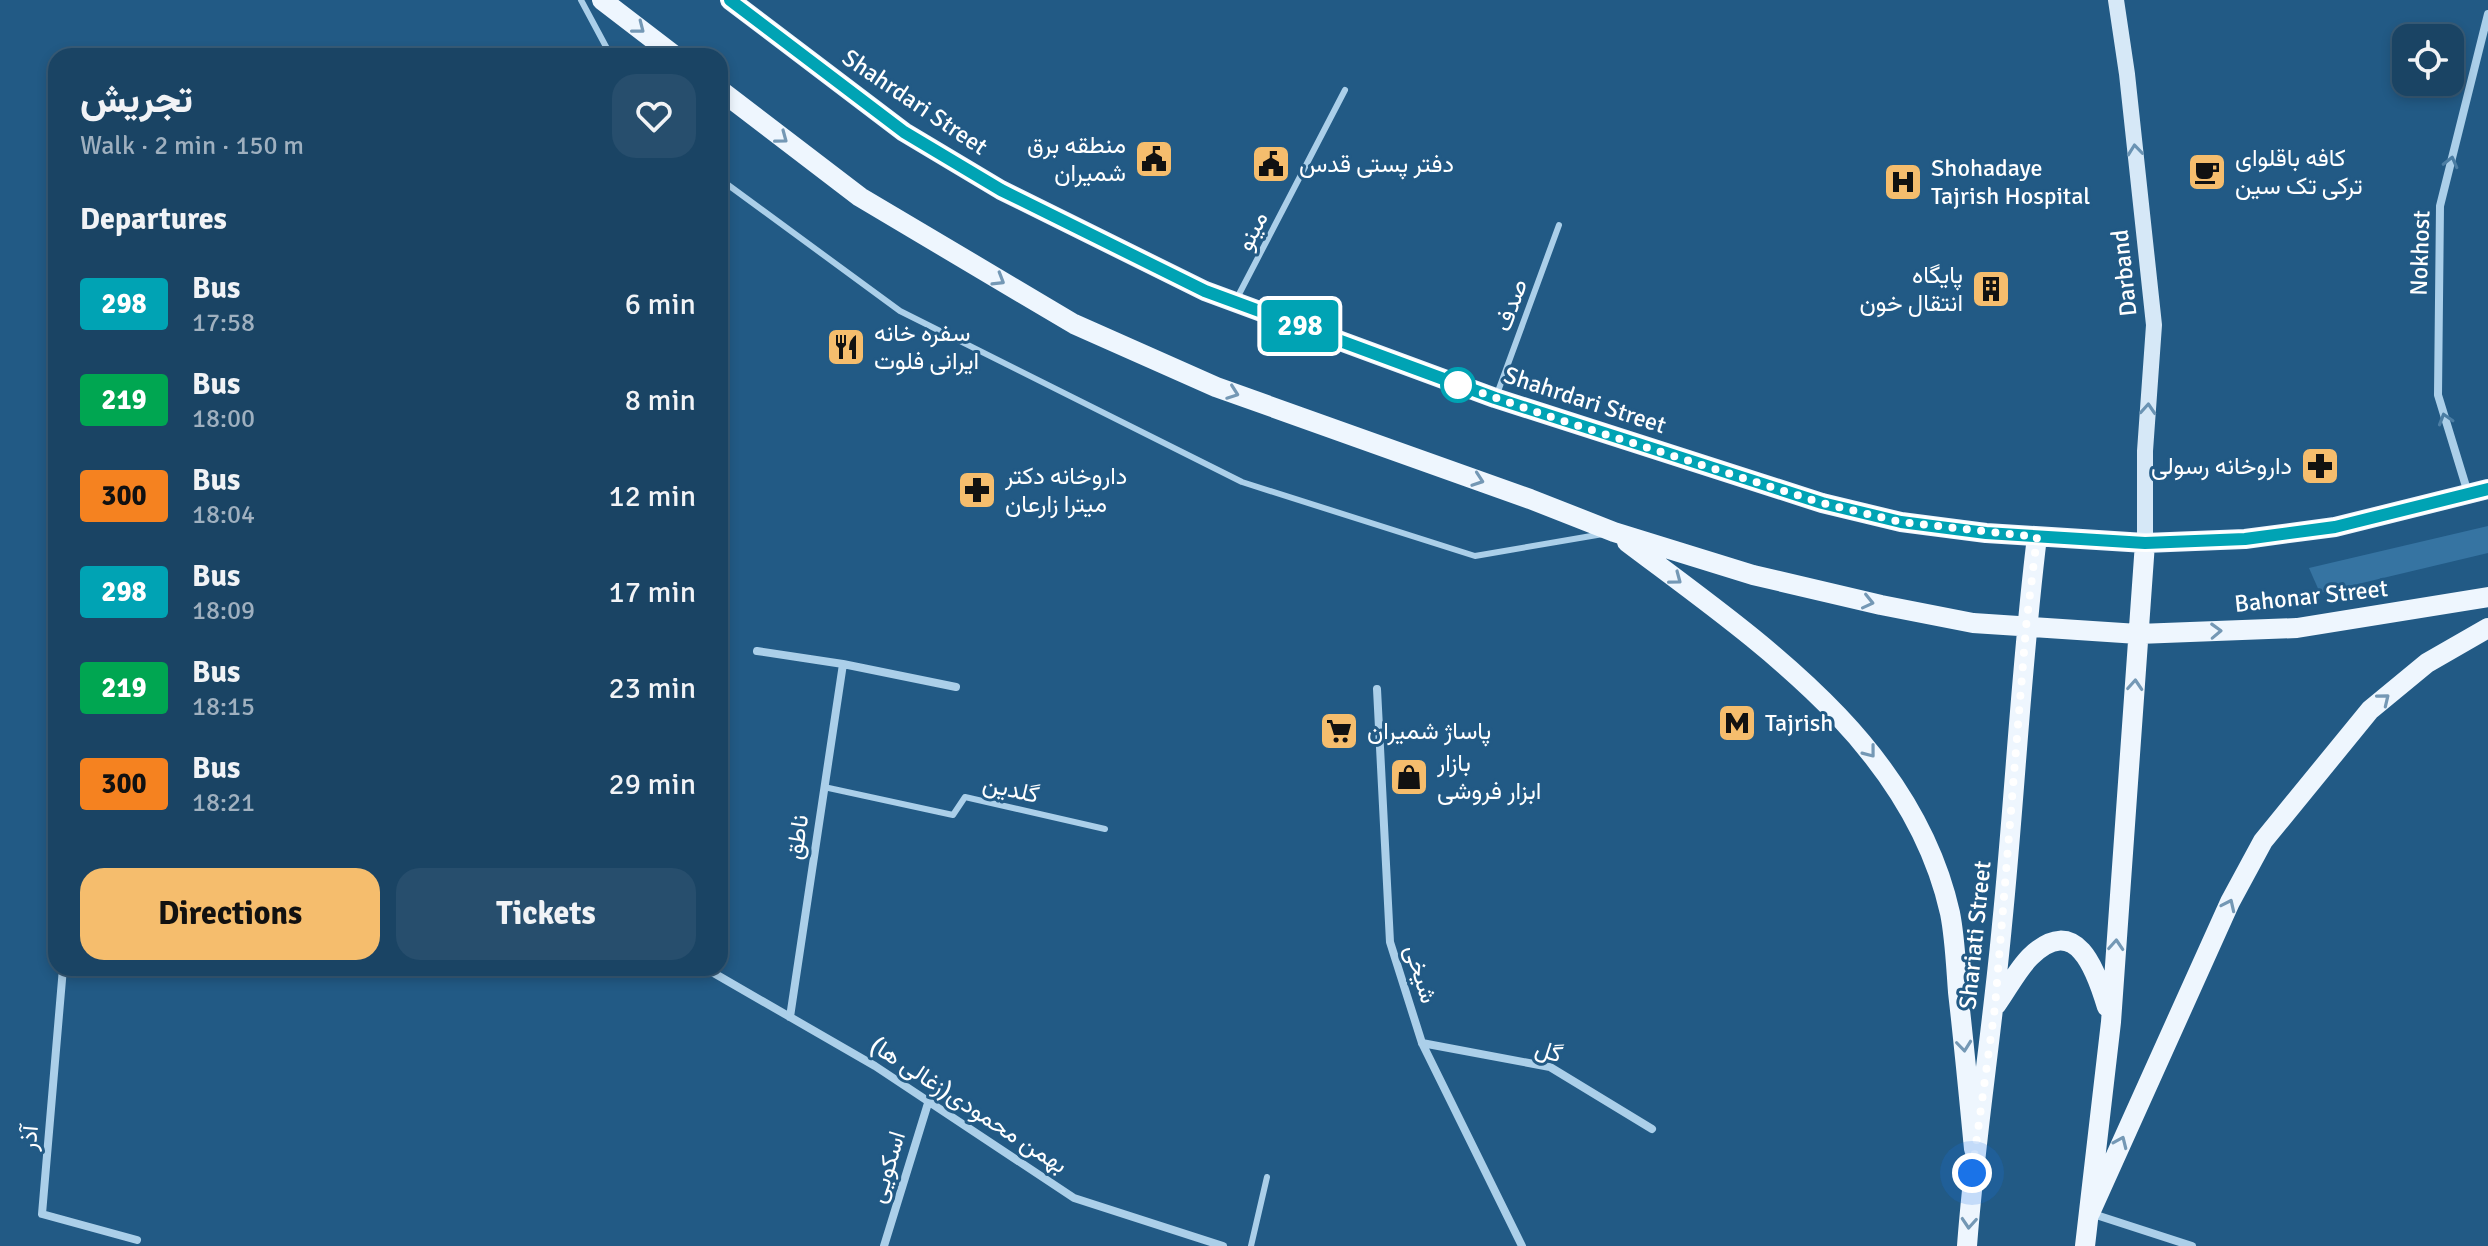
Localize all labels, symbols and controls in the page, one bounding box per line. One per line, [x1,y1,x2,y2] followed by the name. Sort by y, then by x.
[630,18,644,33] one-way arrow
[2392,24,2464,96] map controls
[2392,24,2464,96] button: locate
[837,42,993,162] street label: Shahrdari Street
[612,74,696,158] button: heart
[80,76,193,123] text: تجریش
[773,128,788,142] one-way arrow
[80,130,304,162] text: Walk · 2 min · 150 m
[1027,130,1126,188] place label: منطقه برق شمیران
[1133,138,1175,180] public building icon: منطقه برق شمیران
[1250,143,1292,185] public building icon: دفتر پستی قدس
[2127,143,2144,156] one-way arrow
[2235,143,2363,201] place label: کافه باقلوای ترکی تک سین
[1299,149,1454,180] place label: دفتر پستی قدس
[2186,151,2228,193] cafe icon: کافه باقلوای ترکی تک سین
[1931,153,2090,211] place label: Shohadaye Tajrish Hospital
[2441,156,2458,169] one-way arrow
[1882,161,1924,203] hospital icon: Shohadaye Tajrish Hospital
[80,201,227,238] text: Departures
[1229,206,1275,256] street label: مینو
[2404,210,2436,296] street label: Nokhost
[2105,228,2143,318] street label: Darband
[1860,260,1963,318] place label: پایگاه انتقال خون
[1970,268,2012,310] building icon: پایگاه انتقال خون
[192,270,240,307] text: Bus
[990,270,1005,286] one-way arrow
[1488,275,1534,335] street label: صدف
[625,286,696,323] text: 6 min
[101,287,147,321] text: 298
[1254,300,1346,352] line badge: 298
[192,307,255,339] text: 17:58
[1277,309,1323,343] text: 298
[874,318,979,376] place label: سفره خانه ایرانی فلوت
[825,326,867,368] restaurant icon: سفره خانه ایرانی فلوت
[1500,360,1670,440] street label: Shahrdari Street
[192,366,240,403] text: Bus
[1441,368,1475,402] unlabelled marker
[625,382,696,419] text: 8 min
[101,383,147,417] text: 219
[1225,383,1239,400] one-way arrow
[2139,402,2156,415] one-way arrow
[192,403,255,435] text: 18:00
[2438,413,2454,427] one-way arrow
[2299,445,2341,487] pharmacy icon: داروخانه رسولی
[2151,451,2292,481] place label: داروخانه رسولی
[1004,461,1127,519] place label: داروخانه دکتر میترا زارعان
[192,462,240,499] text: Bus
[956,469,998,511] pharmacy icon: داروخانه دکتر میترا زارعان
[1470,471,1484,487] one-way arrow
[609,478,696,515] text: 12 min
[101,479,147,513] text: 300
[192,499,255,531] text: 18:04
[192,558,240,595] text: Bus
[1668,570,1682,584] one-way arrow
[2233,573,2389,619] street label: Bahonar Street
[609,574,696,611] text: 17 min
[101,575,147,609] text: 298
[1861,593,1875,610] one-way arrow
[192,595,255,627] text: 18:09
[2210,623,2223,640] one-way arrow
[192,654,240,691] text: Bus
[609,670,696,707] text: 23 min
[101,671,147,705] text: 219
[2126,678,2143,691] one-way arrow
[192,691,255,723] text: 18:15
[2375,694,2390,708] one-way arrow
[1716,702,1758,744] metro station icon: Tajrish
[1765,708,1833,738] place label: Tajrish
[1318,710,1360,752] supermarket icon: پاساژ شمیران
[1367,716,1491,747] place label: پاساژ شمیران
[1860,743,1875,757] one-way arrow
[1436,748,1541,806] place label: بازار ابزار فروشی
[192,750,240,787] text: Bus
[1388,756,1430,798] shop icon: بازار ابزار فروشی
[609,766,696,803] text: 29 min
[101,767,147,801] text: 300
[980,768,1042,810] street label: گلدین
[192,787,255,819] text: 18:21
[779,812,815,862] street label: ناطق
[1952,859,1998,1011] street label: Shariati Street
[80,868,380,960] button: Directions
[396,868,696,960] button: Tickets
[2219,899,2235,913] one-way arrow
[2107,938,2124,951] one-way arrow
[1398,941,1444,1007] street label: شیخی
[865,1030,1073,1180] street label: بهمن محمودی(زغالی ها)
[1532,1033,1566,1069] street label: گل
[1955,1040,1972,1053] one-way arrow
[13,1122,45,1153] street label: آذر
[862,1127,912,1207] street label: اسکویی
[2112,1136,2128,1150] one-way arrow
[1952,1153,1992,1193] your location
[1961,1217,1978,1230] one-way arrow

